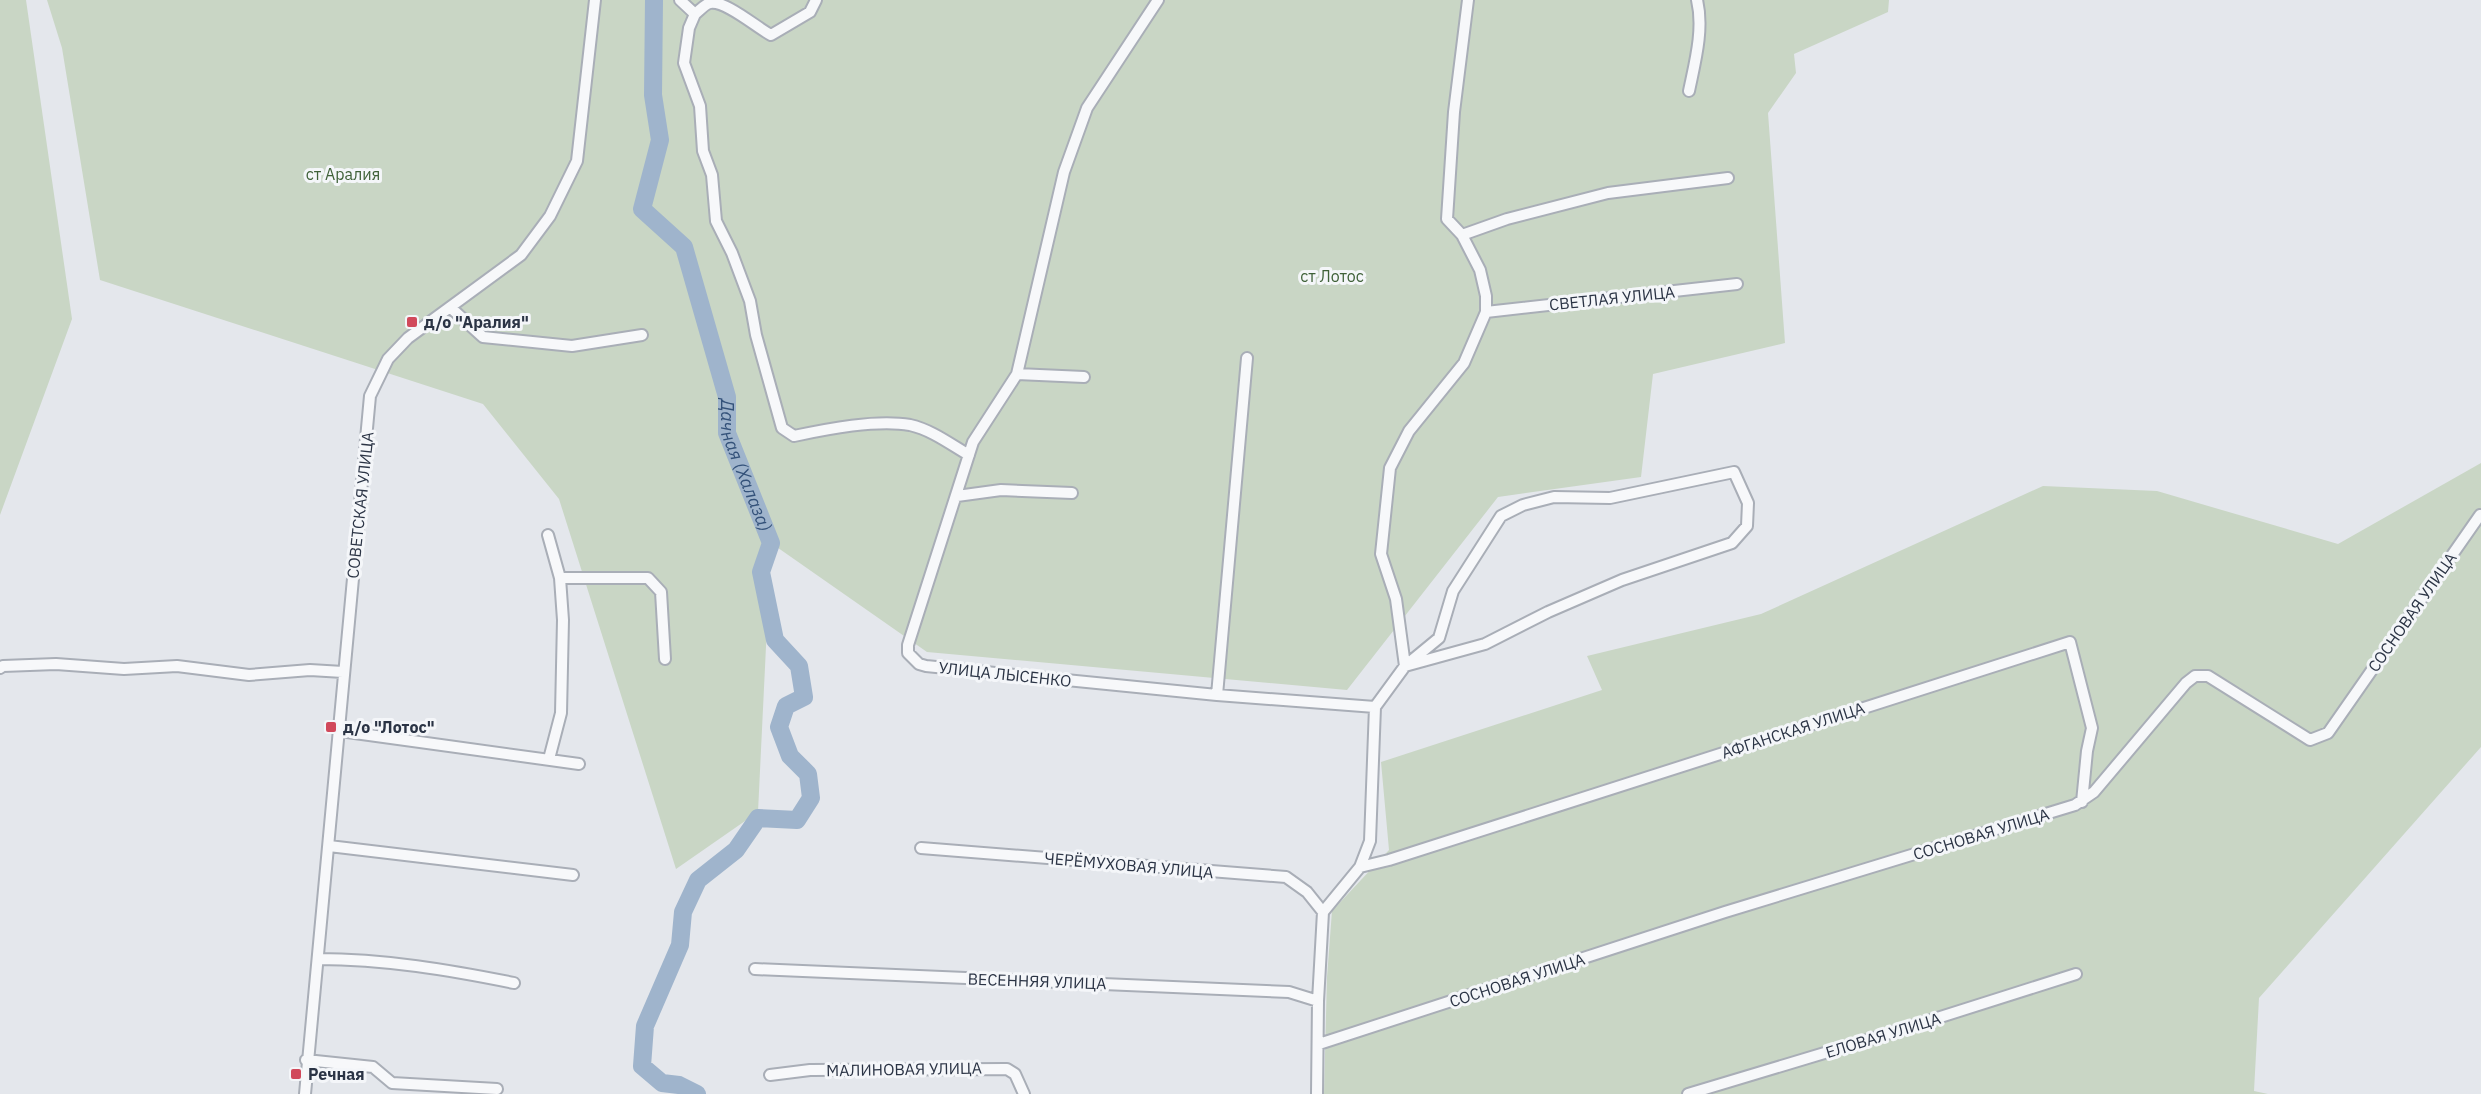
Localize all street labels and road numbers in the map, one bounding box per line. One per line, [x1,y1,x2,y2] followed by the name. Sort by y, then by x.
[1548,281,1676,315] street label: СВЕТЛАЯ УЛИЦА
[342,431,378,579] street label: СОВЕТСКАЯ УЛИЦА
[2363,548,2461,676] street label: СОСНОВАЯ УЛИЦА
[937,657,1073,691] street label: УЛИЦА ЛЫСЕНКО
[1719,697,1867,763] street label: АФГАНСКАЯ УЛИЦА
[1911,804,2051,864] street label: СОСНОВАЯ УЛИЦА
[1044,848,1214,882] street label: ЧЕРЁМУХОВАЯ УЛИЦА
[1447,949,1587,1011] street label: СОСНОВАЯ УЛИЦА
[967,969,1107,993] street label: ВЕСЕННЯЯ УЛИЦА
[1823,1008,1943,1062] street label: ЕЛОВАЯ УЛИЦА
[826,1058,982,1080] street label: МАЛИНОВАЯ УЛИЦА

